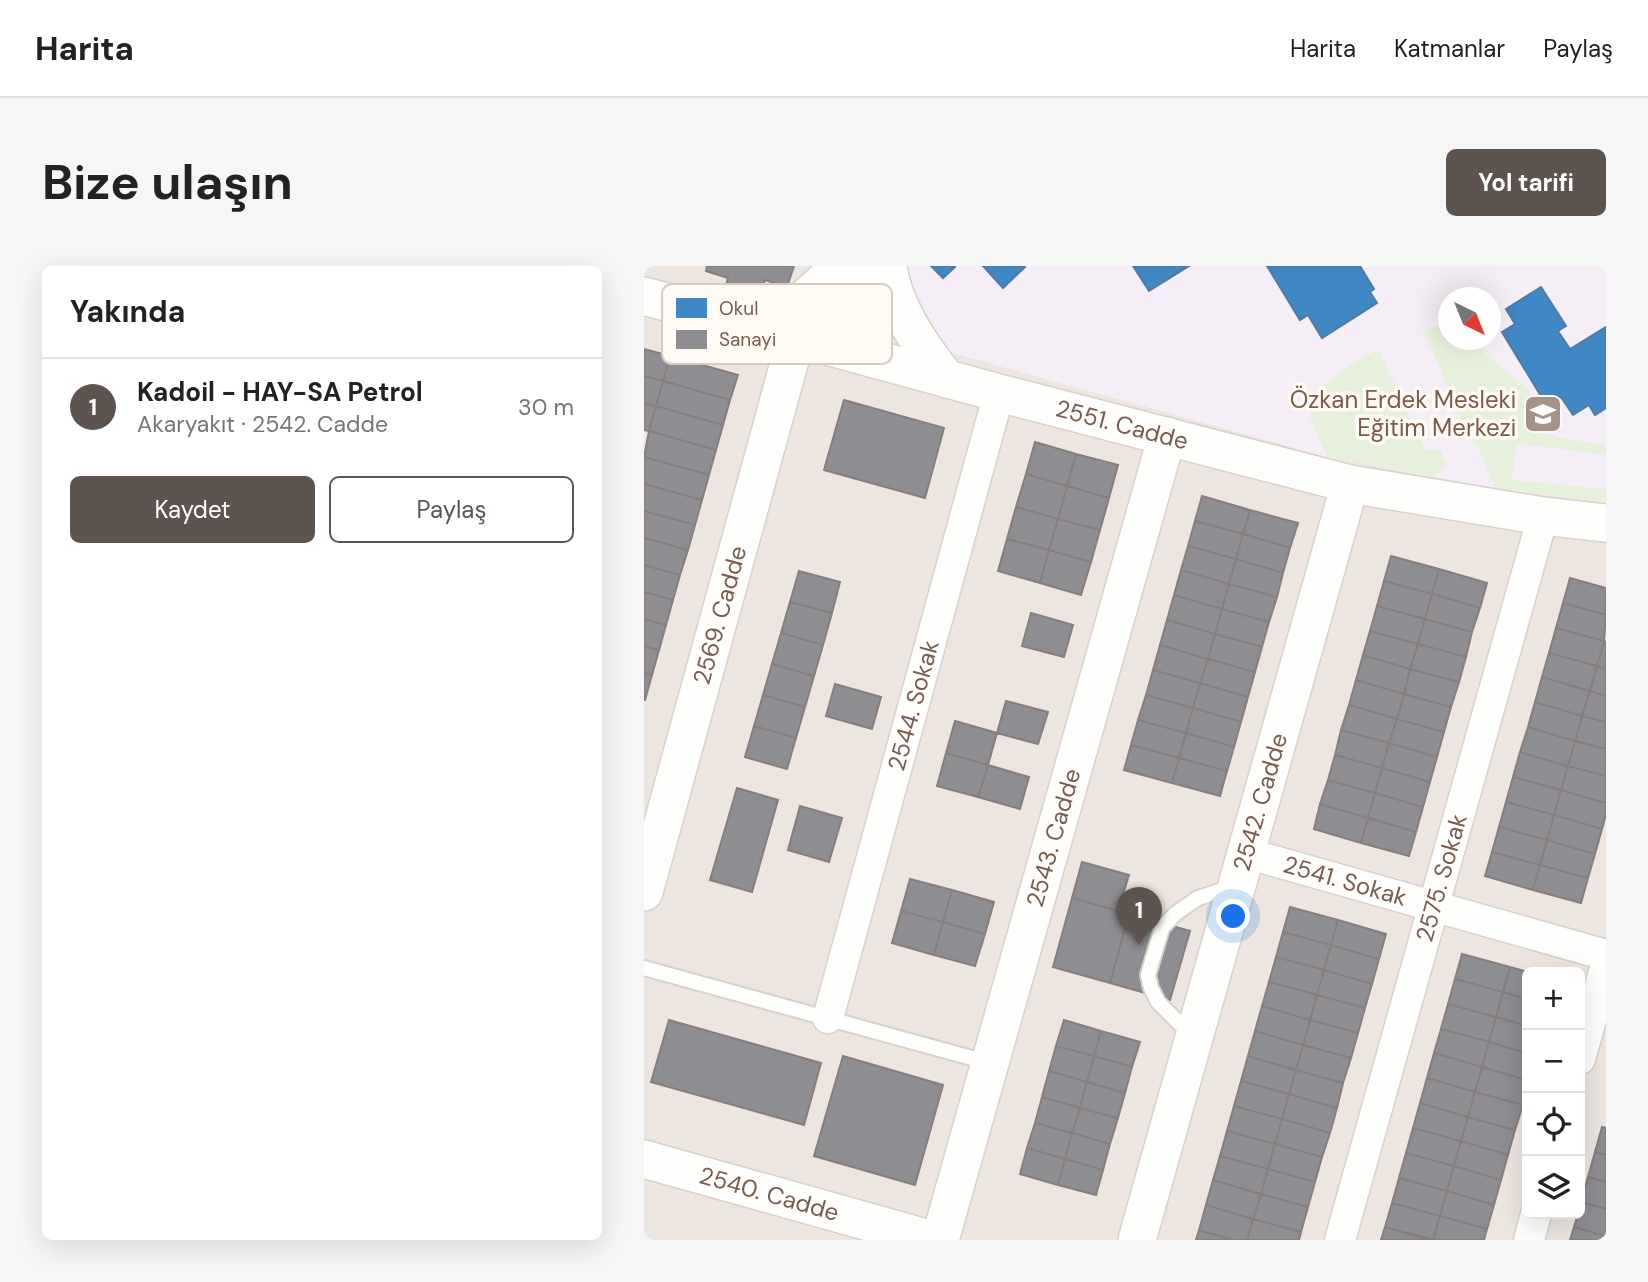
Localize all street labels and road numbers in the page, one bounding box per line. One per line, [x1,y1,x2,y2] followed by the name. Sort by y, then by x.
[1052,392,1192,456] street label: 2551. Cadde
[686,542,753,688] street label: 2569. Cadde
[880,637,946,774] street label: 2544. Sokak
[1226,729,1294,874] street label: 2542. Cadde
[1019,765,1087,910] street label: 2543. Cadde
[1408,810,1474,945] street label: 2575. Sokak
[1280,848,1411,913] street label: 2541. Sokak
[696,1159,843,1228] street label: 2540. Cadde

